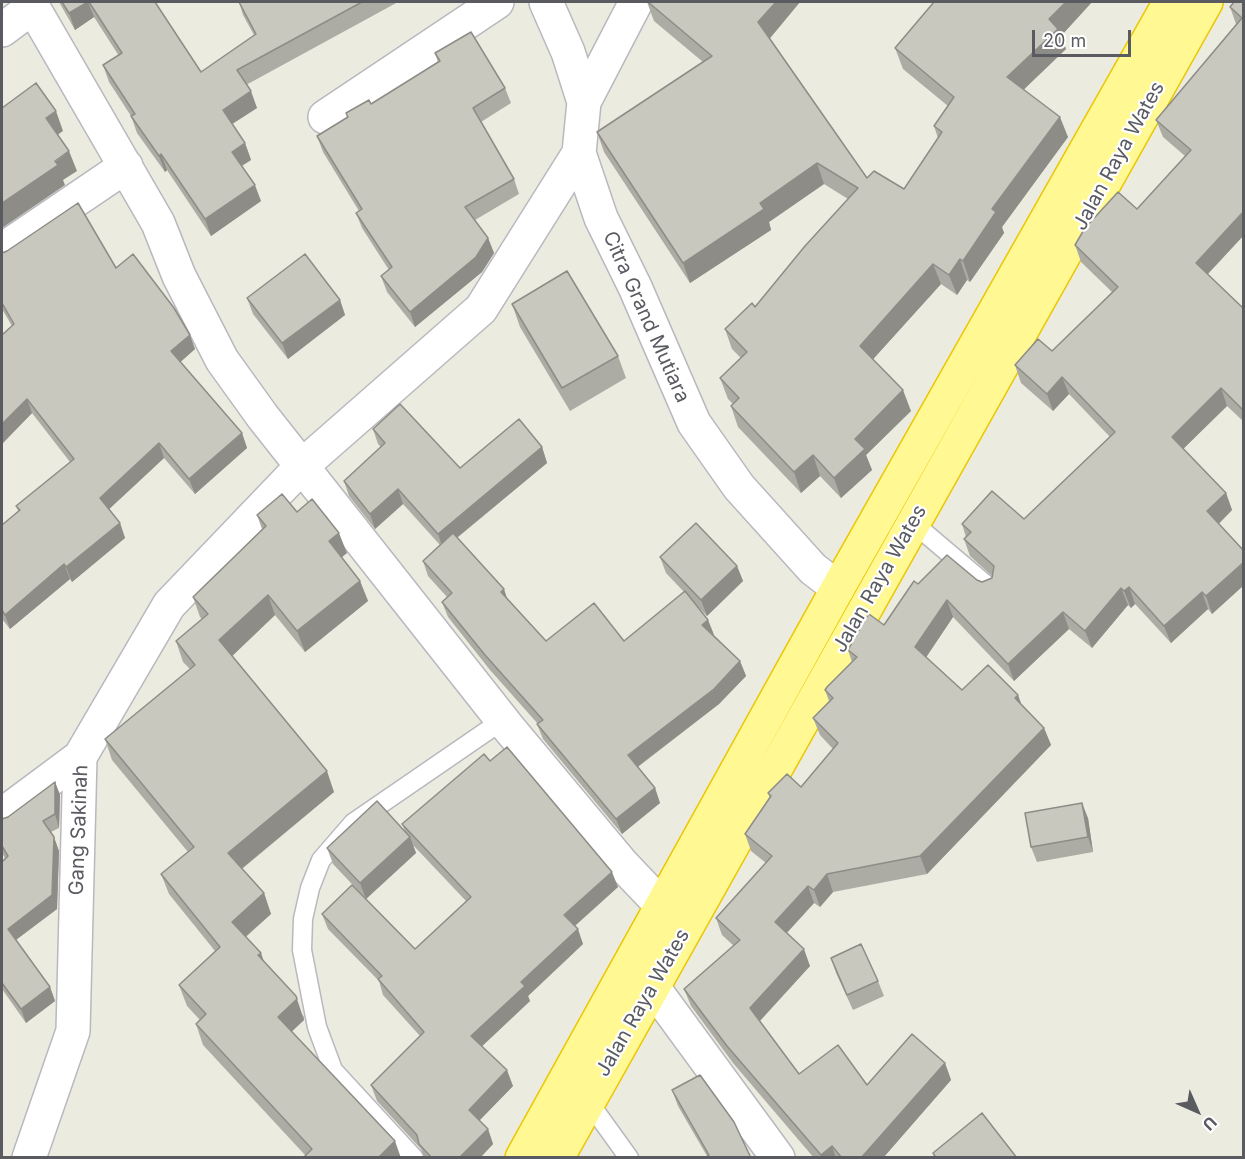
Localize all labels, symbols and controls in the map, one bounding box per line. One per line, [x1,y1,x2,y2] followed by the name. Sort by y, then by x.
[1035,18,1134,56] scale bar
[1043,30,1086,51] text: 20 m
[1068,77,1170,235] street label: Jalan Raya Wates
[597,228,695,406] street label: Citra Grand Mutiara
[828,501,932,657] street label: Jalan Raya Wates
[65,764,93,896] street label: Gang Sakinah
[591,925,695,1081] street label: Jalan Raya Wates
[1167,1081,1227,1141] north arrow
[1199,1113,1221,1135] text: U

